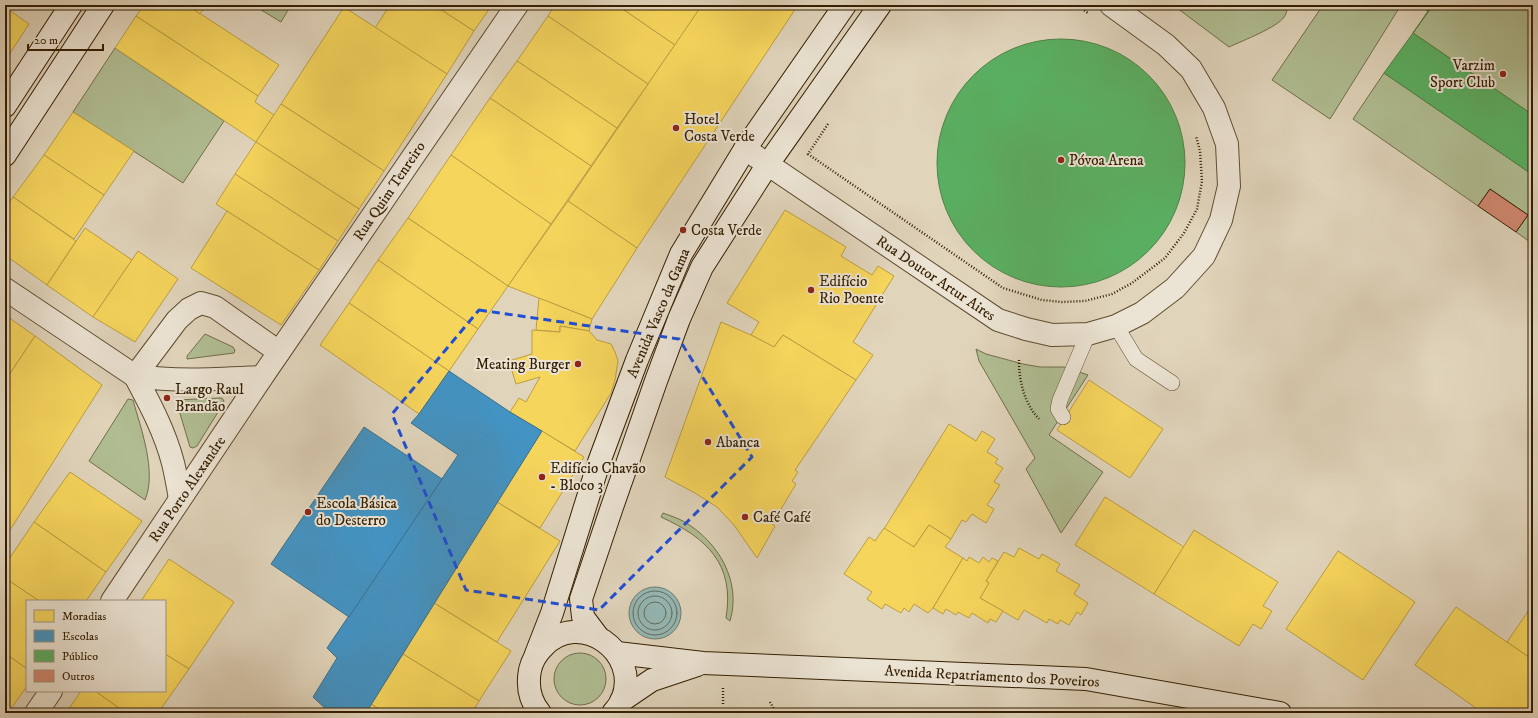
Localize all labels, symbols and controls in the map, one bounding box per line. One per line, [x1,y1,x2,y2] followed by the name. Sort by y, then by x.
[28,26,103,52] scale bar
[34,33,58,48] text: 20 m
[1430,56,1495,92] place label: Varzim Sport Club
[1498,69,1508,79] marker: Varzim Sport Club
[684,110,755,146] place label: Hotel Costa Verde
[671,123,681,133] marker: Hotel Costa Verde
[349,138,430,245] street label: Rua Quim Tenreiro
[1069,151,1144,170] place label: Póvoa Arena
[1056,155,1066,165] marker: Póvoa Arena
[691,221,762,240] place label: Costa Verde
[678,225,688,235] marker: Costa Verde
[873,232,999,325] street label: Rua Doutor Artur Aires
[622,245,695,381] street label: Avenida Vasco da Gama
[819,272,884,308] place label: Edifício Rio Poente
[806,285,816,295] marker: Edifício Rio Poente
[475,355,570,374] place label: Meating Burger
[573,359,583,369] marker: Meating Burger
[175,380,244,416] place label: Largo Raul Brandão
[162,393,172,403] marker: Largo Raul Brandão
[145,432,230,546] street label: Rua Porto Alexandre
[716,433,760,452] place label: Abanca
[703,437,713,447] marker: Abanca
[550,459,646,495] place label: Edifício Chavão - Bloco 3
[537,472,547,482] marker: Edifício Chavão - Bloco 3
[316,494,398,530] place label: Escola Básica do Desterro
[303,507,313,517] marker: Escola Básica do Desterro
[753,508,812,527] place label: Café Café
[740,512,750,522] marker: Café Café
[26,600,166,692] legend
[62,609,106,624] text: Moradias
[62,629,98,644] text: Escolas
[62,649,98,664] text: Público
[884,661,1100,692] street label: Avenida Repatriamento dos Poveiros
[62,669,94,684] text: Outros

